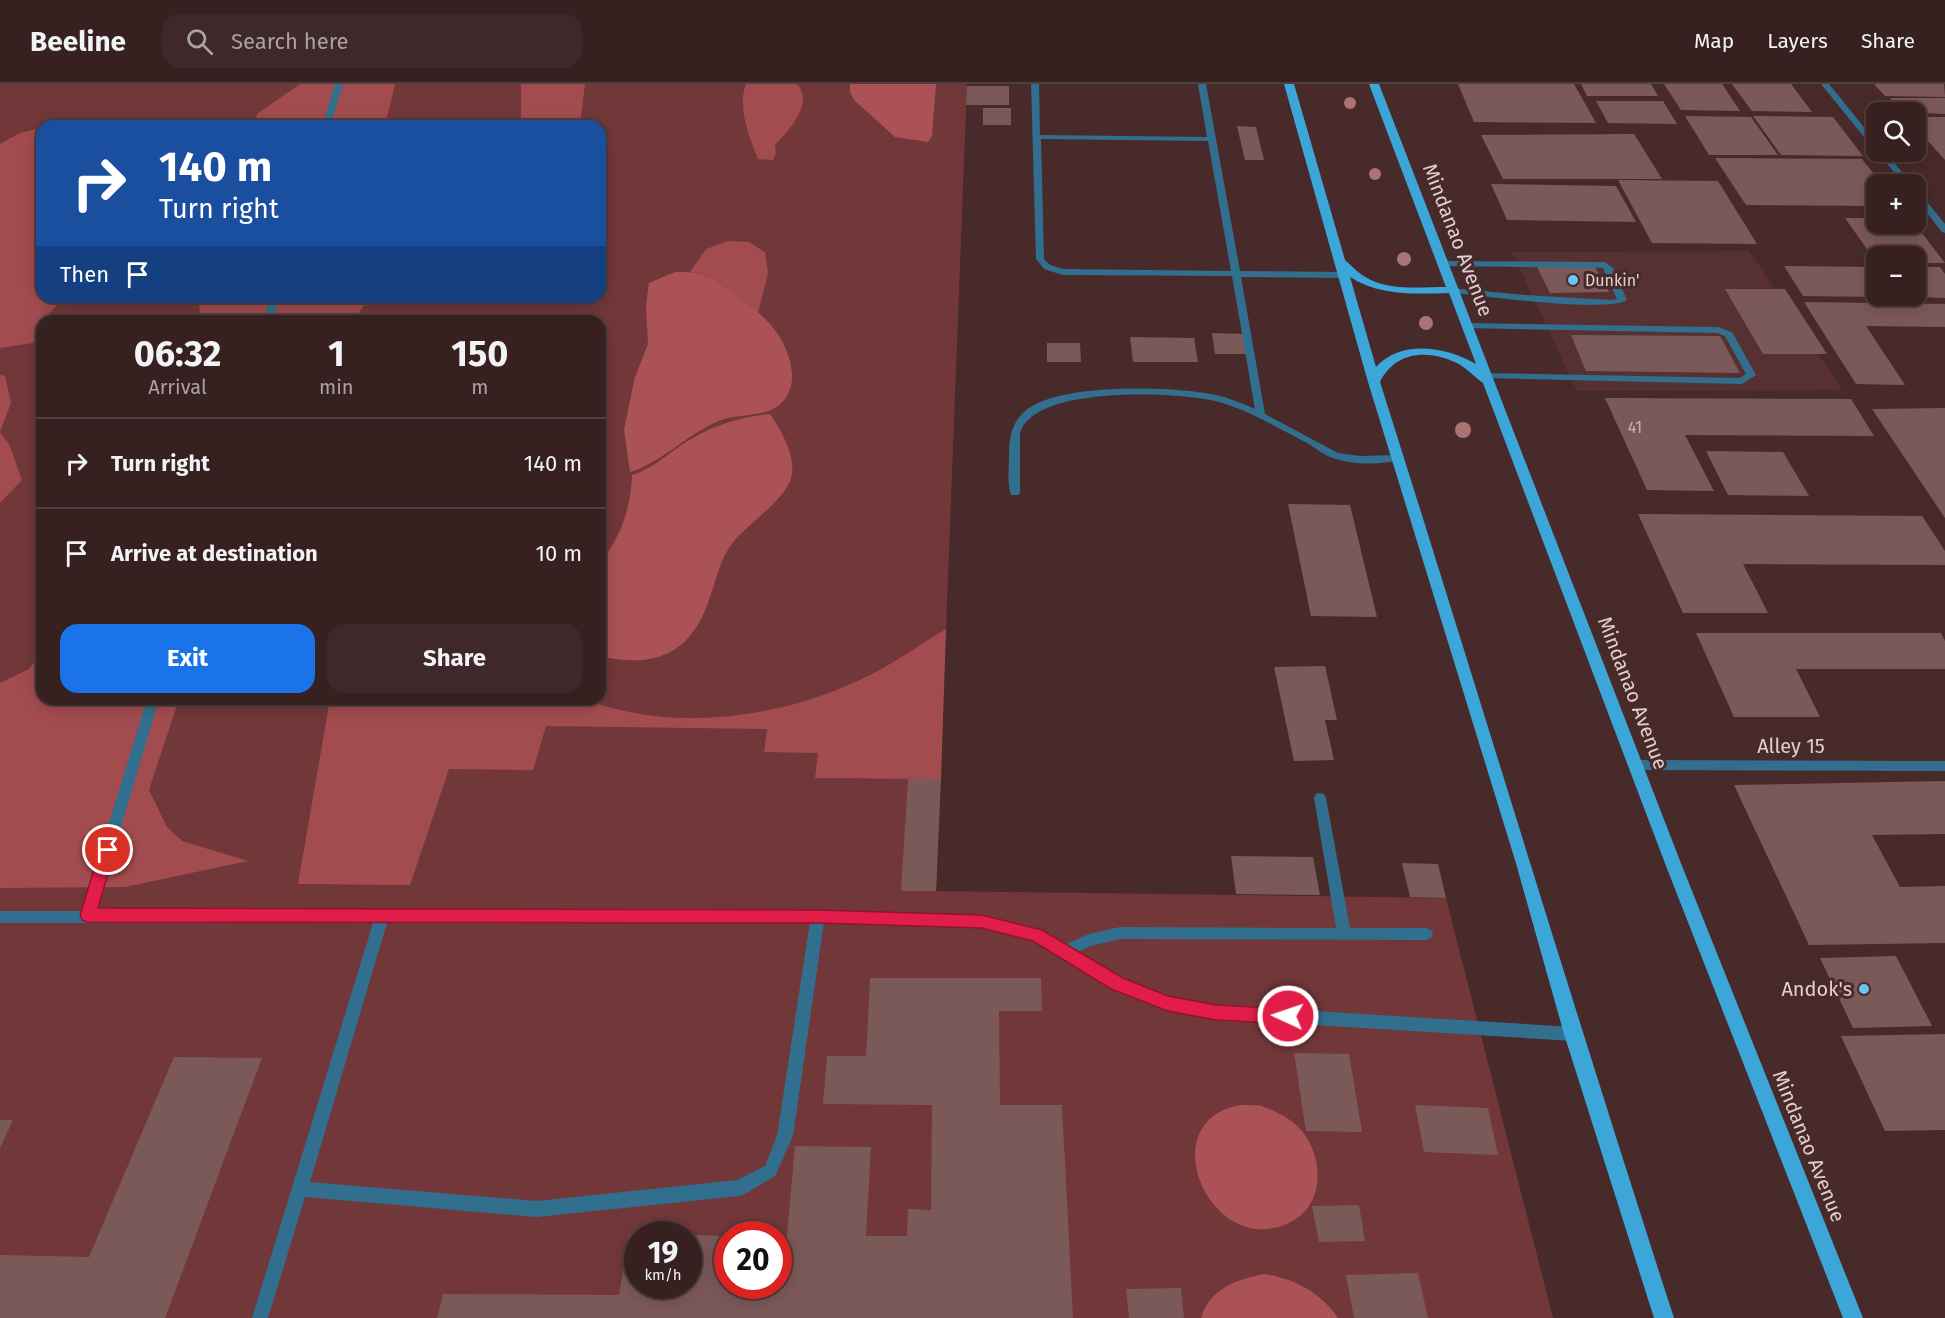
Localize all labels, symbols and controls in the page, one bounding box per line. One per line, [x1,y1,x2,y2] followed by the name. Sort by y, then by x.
[162,14,582,68] search box
[30,25,126,58] text: Beeline
[183,25,216,58] icon: search
[231,28,349,55] text: Search here
[1694,28,1734,54] text: Map
[1767,28,1828,54] text: Layers
[1861,28,1915,54] text: Share
[1866,102,1926,306] map controls
[1866,102,1926,162] button: search
[159,142,272,192] text: 140 m
[60,144,138,222] icon: right
[1418,160,1498,320] street label: Mindanao Avenue
[1866,174,1926,234] button: +
[159,193,279,225] text: Turn right
[1866,246,1926,306] button: −
[121,258,154,291] icon: arrive
[60,261,109,288] text: Then
[1585,271,1639,290] place label: Dunkin'
[1566,273,1580,287] marker: Dunkin'
[134,332,221,376] text: 06:32
[328,332,345,376] text: 1
[451,332,508,376] text: 150
[148,375,207,399] text: Arrival
[319,375,354,399] text: min
[471,375,488,399] text: m
[1628,418,1642,437] house number: 41
[60,447,93,480] icon: right
[111,450,210,477] text: Turn right
[524,450,582,477] text: 140 m
[60,537,93,570] icon: arrive
[111,540,318,567] text: Arrive at destination
[536,540,582,567] text: 10 m
[1593,613,1673,773] street label: Mindanao Avenue
[60,624,315,693] button: Exit
[327,624,582,693] button: Share
[1757,734,1825,758] street label: Alley 15
[82,824,133,875] pin
[91,833,124,866] icon: arrive
[1781,977,1852,1001] place label: Andok's
[1857,982,1871,996] marker: Andok's
[1256,984,1320,1048] position arrow
[1768,1067,1850,1225] street label: Mindanao Avenue
[714,1221,792,1299] speed limit sign: 20
[648,1235,678,1271] text: 19
[644,1266,682,1284] text: km/h

